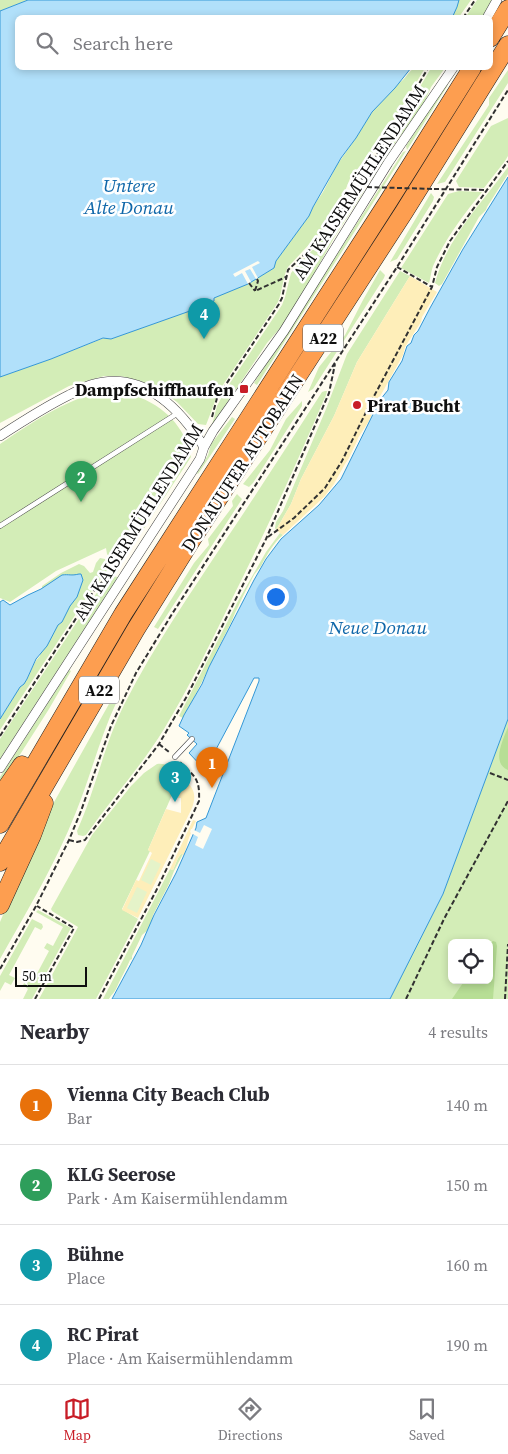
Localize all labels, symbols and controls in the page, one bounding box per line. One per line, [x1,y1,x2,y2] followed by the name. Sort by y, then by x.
[15,15,493,70] search box
[33,29,61,57] icon: search
[73,30,173,56] text: Search here
[286,80,432,284] street label: AM KAISERMÜHLENDAMM
[83,172,174,220] water label: Untere Alte Donau
[188,298,220,339] pin: 4
[303,324,343,352] road number: A22
[175,369,309,557] street label: DONAUUFER AUTOBAHN
[75,377,234,402] place label: Dampfschiffhaufen
[238,383,250,395] marker: Dampfschiffhaufen
[367,393,461,418] place label: Pirat Bucht
[351,399,363,411] marker: Pirat Bucht
[67,419,209,625] street label: AM KAISERMÜHLENDAMM
[65,461,97,502] pin: 2
[263,584,289,610] your location
[328,614,427,640] water label: Neue Donau
[79,676,119,704] road number: A22
[196,747,228,788] pin: 1
[159,761,191,802] pin: 3
[448,939,493,984] map controls
[448,939,493,984] button: locate
[15,964,88,987] scale bar
[22,966,52,986] text: 50 m
[20,1017,90,1046] text: Nearby
[428,1021,488,1043] text: 4 results
[67,1081,270,1107] text: Vienna City Beach Club
[32,1094,40,1116] text: 1
[446,1094,488,1116] text: 140 m
[67,1107,92,1129] text: Bar
[67,1161,176,1187] text: KLG Seerose
[32,1174,40,1196] text: 2
[446,1174,488,1196] text: 150 m
[67,1187,288,1209] text: Park · Am Kaisermühlendamm
[67,1241,124,1267] text: Bühne
[32,1254,40,1276] text: 3
[446,1254,488,1276] text: 160 m
[67,1267,105,1289] text: Place
[67,1321,138,1347] text: RC Pirat
[32,1334,40,1356] text: 4
[446,1334,488,1356] text: 190 m
[67,1347,293,1369] text: Place · Am Kaisermühlendamm
[63,1395,91,1445] tab: Map
[218,1395,282,1445] tab: Directions
[409,1395,445,1445] tab: Saved

